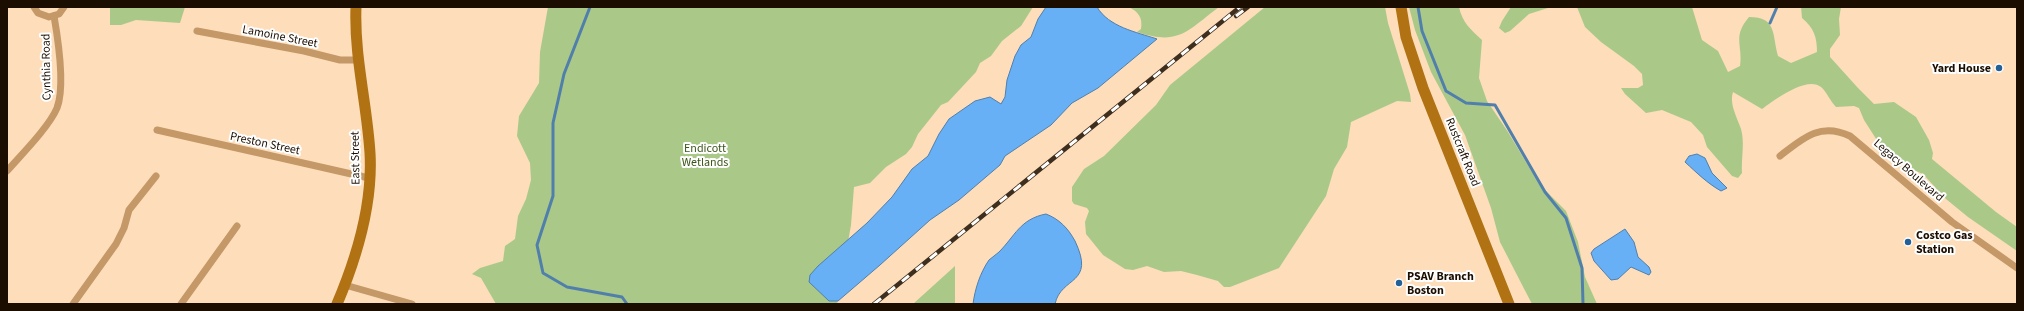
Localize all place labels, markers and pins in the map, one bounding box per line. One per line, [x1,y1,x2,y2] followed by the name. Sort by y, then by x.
[1931,60,1991,77] place label: Yard House
[1994,63,2004,73] marker: Yard House
[1916,227,1973,258] place label: Costco Gas Station
[1903,237,1913,247] marker: Costco Gas Station
[1407,268,1474,299] place label: PSAV Branch Boston
[1394,278,1404,288] marker: PSAV Branch Boston

